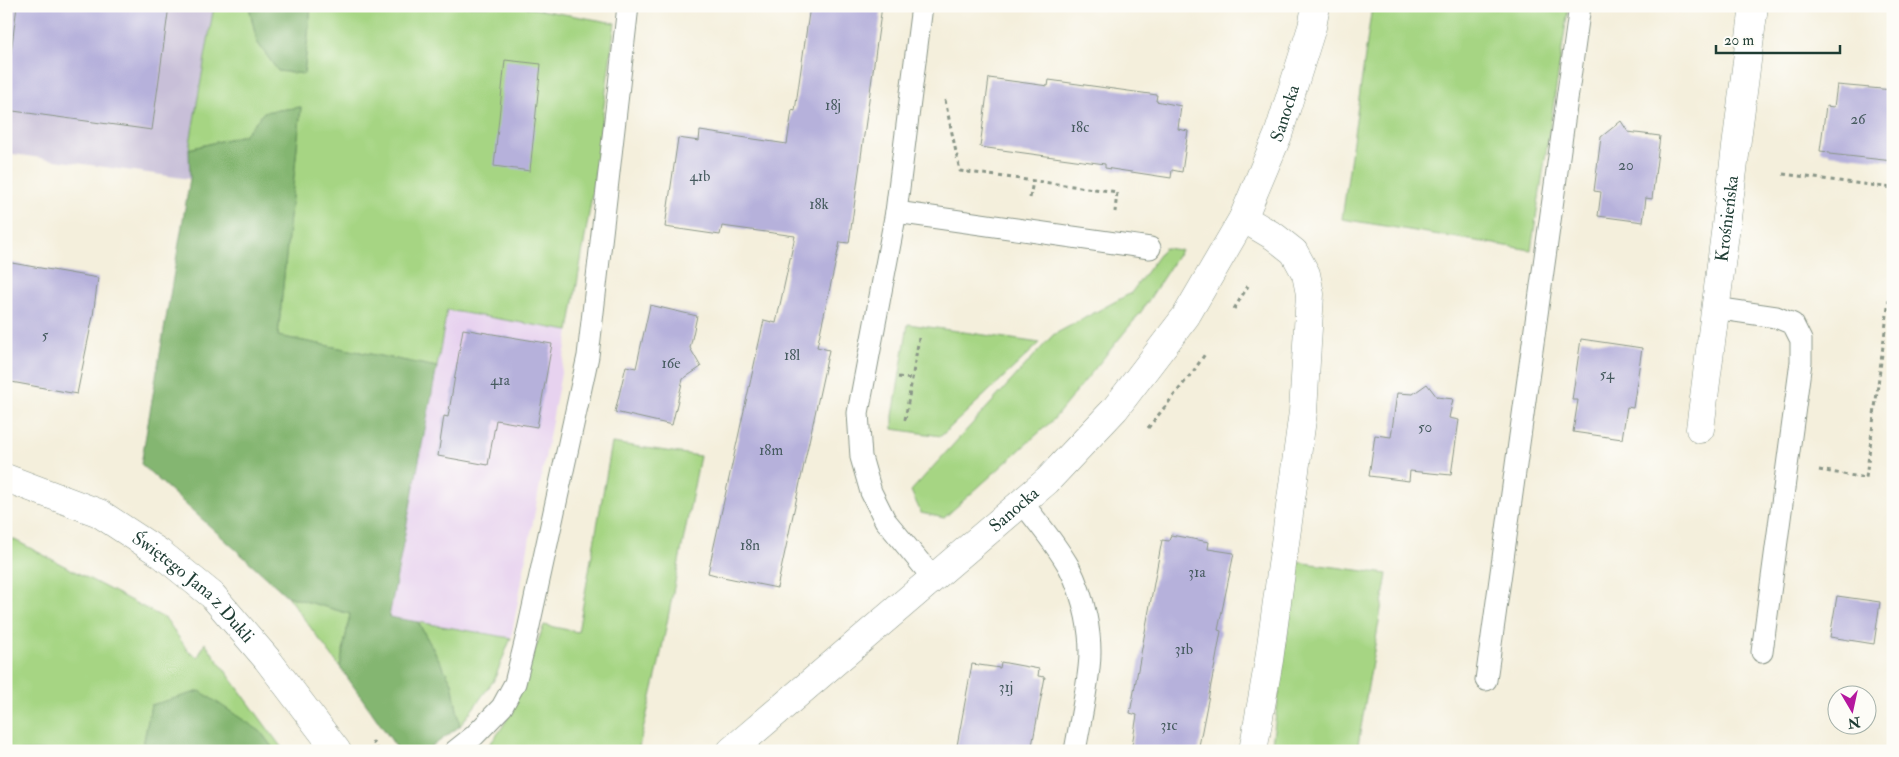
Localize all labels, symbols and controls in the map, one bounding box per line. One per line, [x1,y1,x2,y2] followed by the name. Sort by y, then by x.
[1716,22,1840,54] scale bar
[1724,31,1754,50] text: 20 m
[1265,81,1305,146] street label: Sanocka
[825,96,841,115] house number: 18j
[1850,110,1867,129] house number: 26
[1071,118,1089,137] house number: 18c
[1618,156,1634,175] house number: 20
[690,167,710,186] house number: 41b
[1710,174,1744,263] street label: Krośnieńska
[809,195,829,214] house number: 18k
[42,326,49,345] house number: 5
[784,346,800,365] house number: 18l
[661,354,681,373] house number: 16e
[1600,365,1615,384] house number: 54
[490,371,511,390] house number: 41a
[1418,418,1432,437] house number: 50
[759,441,783,460] house number: 18m
[984,482,1044,537] street label: Sanocka
[128,527,259,648] street label: Świętego Jana z Dukli
[740,536,760,555] house number: 18n
[1188,563,1206,582] house number: 31a
[1175,640,1193,659] house number: 31b
[999,678,1013,697] house number: 31j
[1826,684,1876,734] north arrow
[1846,713,1862,732] text: N
[1160,716,1178,735] house number: 31c

